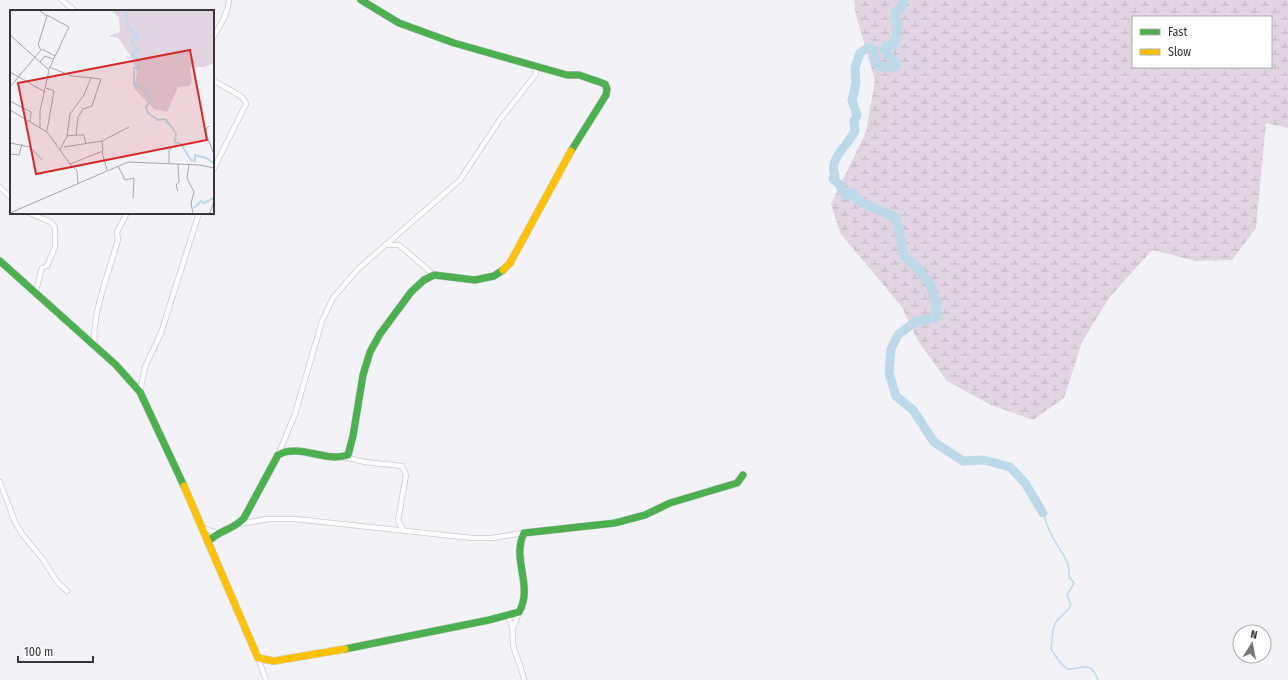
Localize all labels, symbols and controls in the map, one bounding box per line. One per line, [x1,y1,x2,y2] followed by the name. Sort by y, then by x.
[10,10,214,214] inset map
[1132,16,1272,68] legend
[1168,25,1187,39] text: Fast
[1168,45,1191,59] text: Slow
[1232,624,1272,664] north arrow
[1249,628,1258,642] text: N
[18,638,93,664] scale bar
[24,645,53,659] text: 100 m

